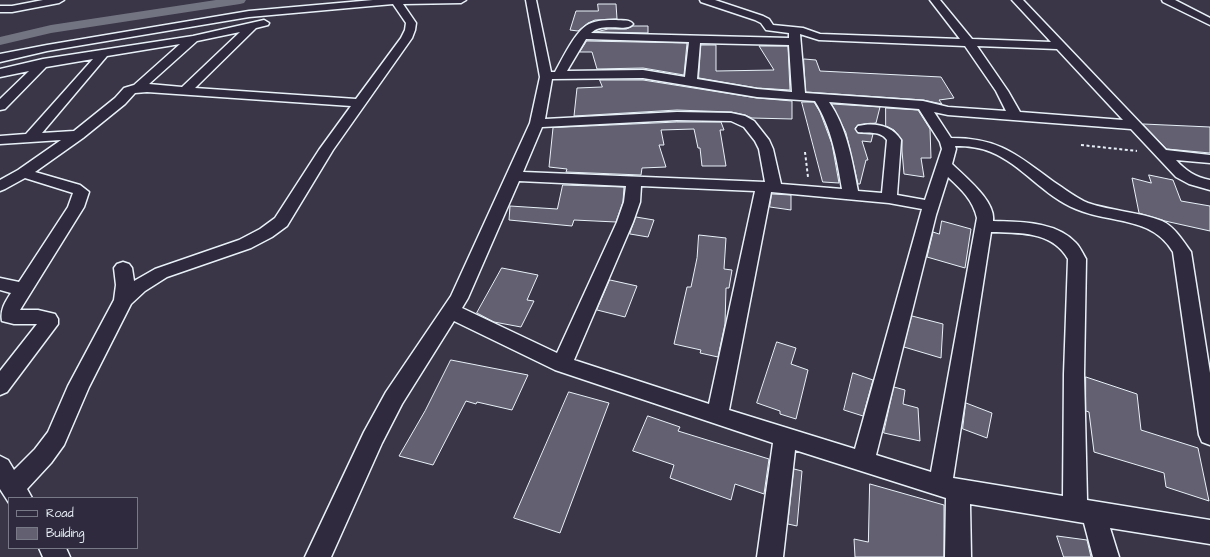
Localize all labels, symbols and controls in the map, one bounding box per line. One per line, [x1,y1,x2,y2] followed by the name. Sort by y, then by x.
[8,497,138,549] legend
[46,505,74,522] text: Road
[46,525,84,542] text: Building

